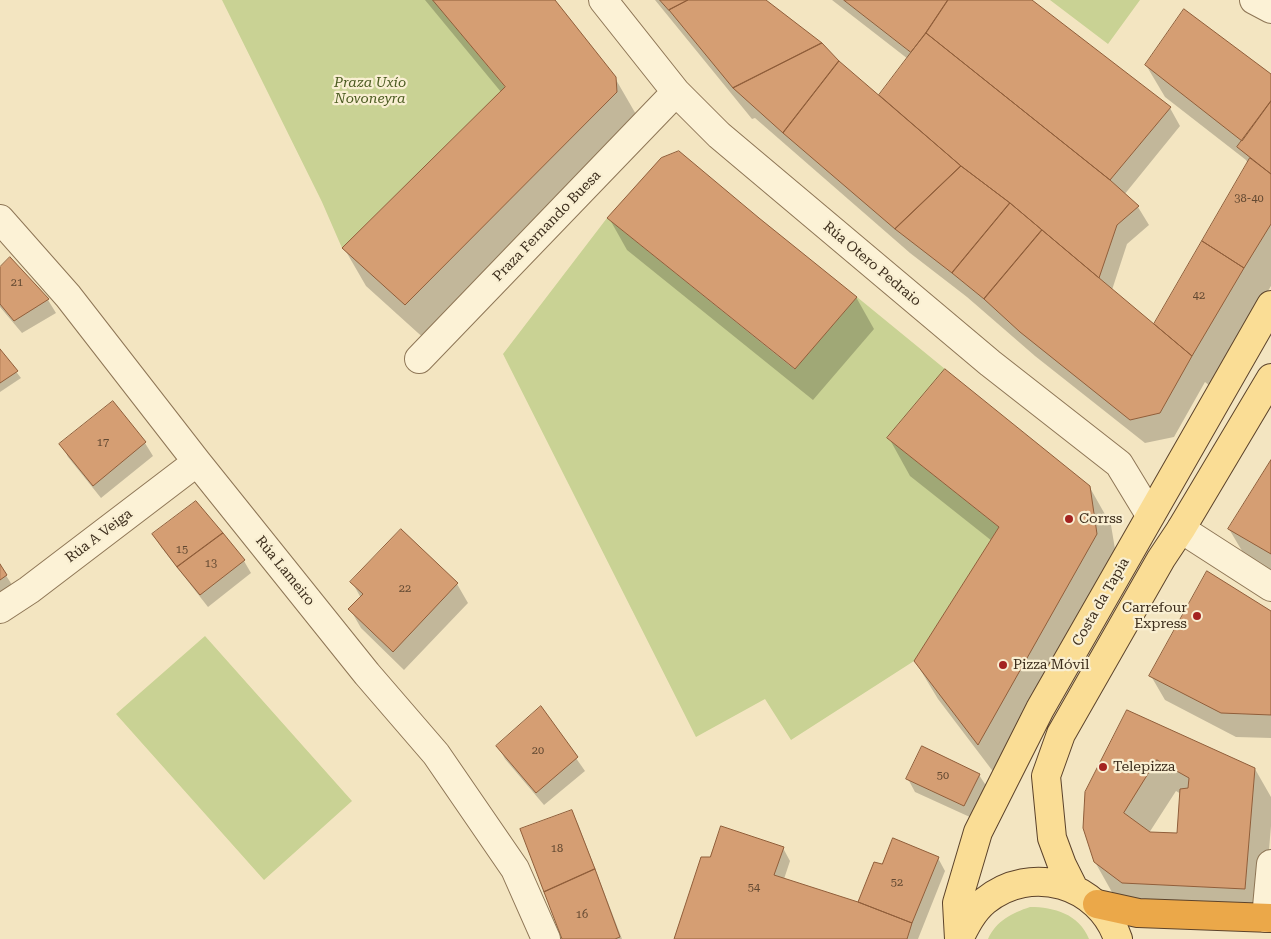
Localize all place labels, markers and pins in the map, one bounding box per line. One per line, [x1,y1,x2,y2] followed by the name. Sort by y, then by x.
[1079,511,1122,527] place label: Corrss
[1063,513,1075,525] marker: Corrss
[1122,600,1187,632] place label: Carrefour Express
[1191,610,1203,622] marker: Carrefour Express
[1013,657,1089,673] place label: Pizza Móvil
[997,659,1009,671] marker: Pizza Móvil
[1113,759,1175,775] place label: Telepizza
[1097,761,1109,773] marker: Telepizza

